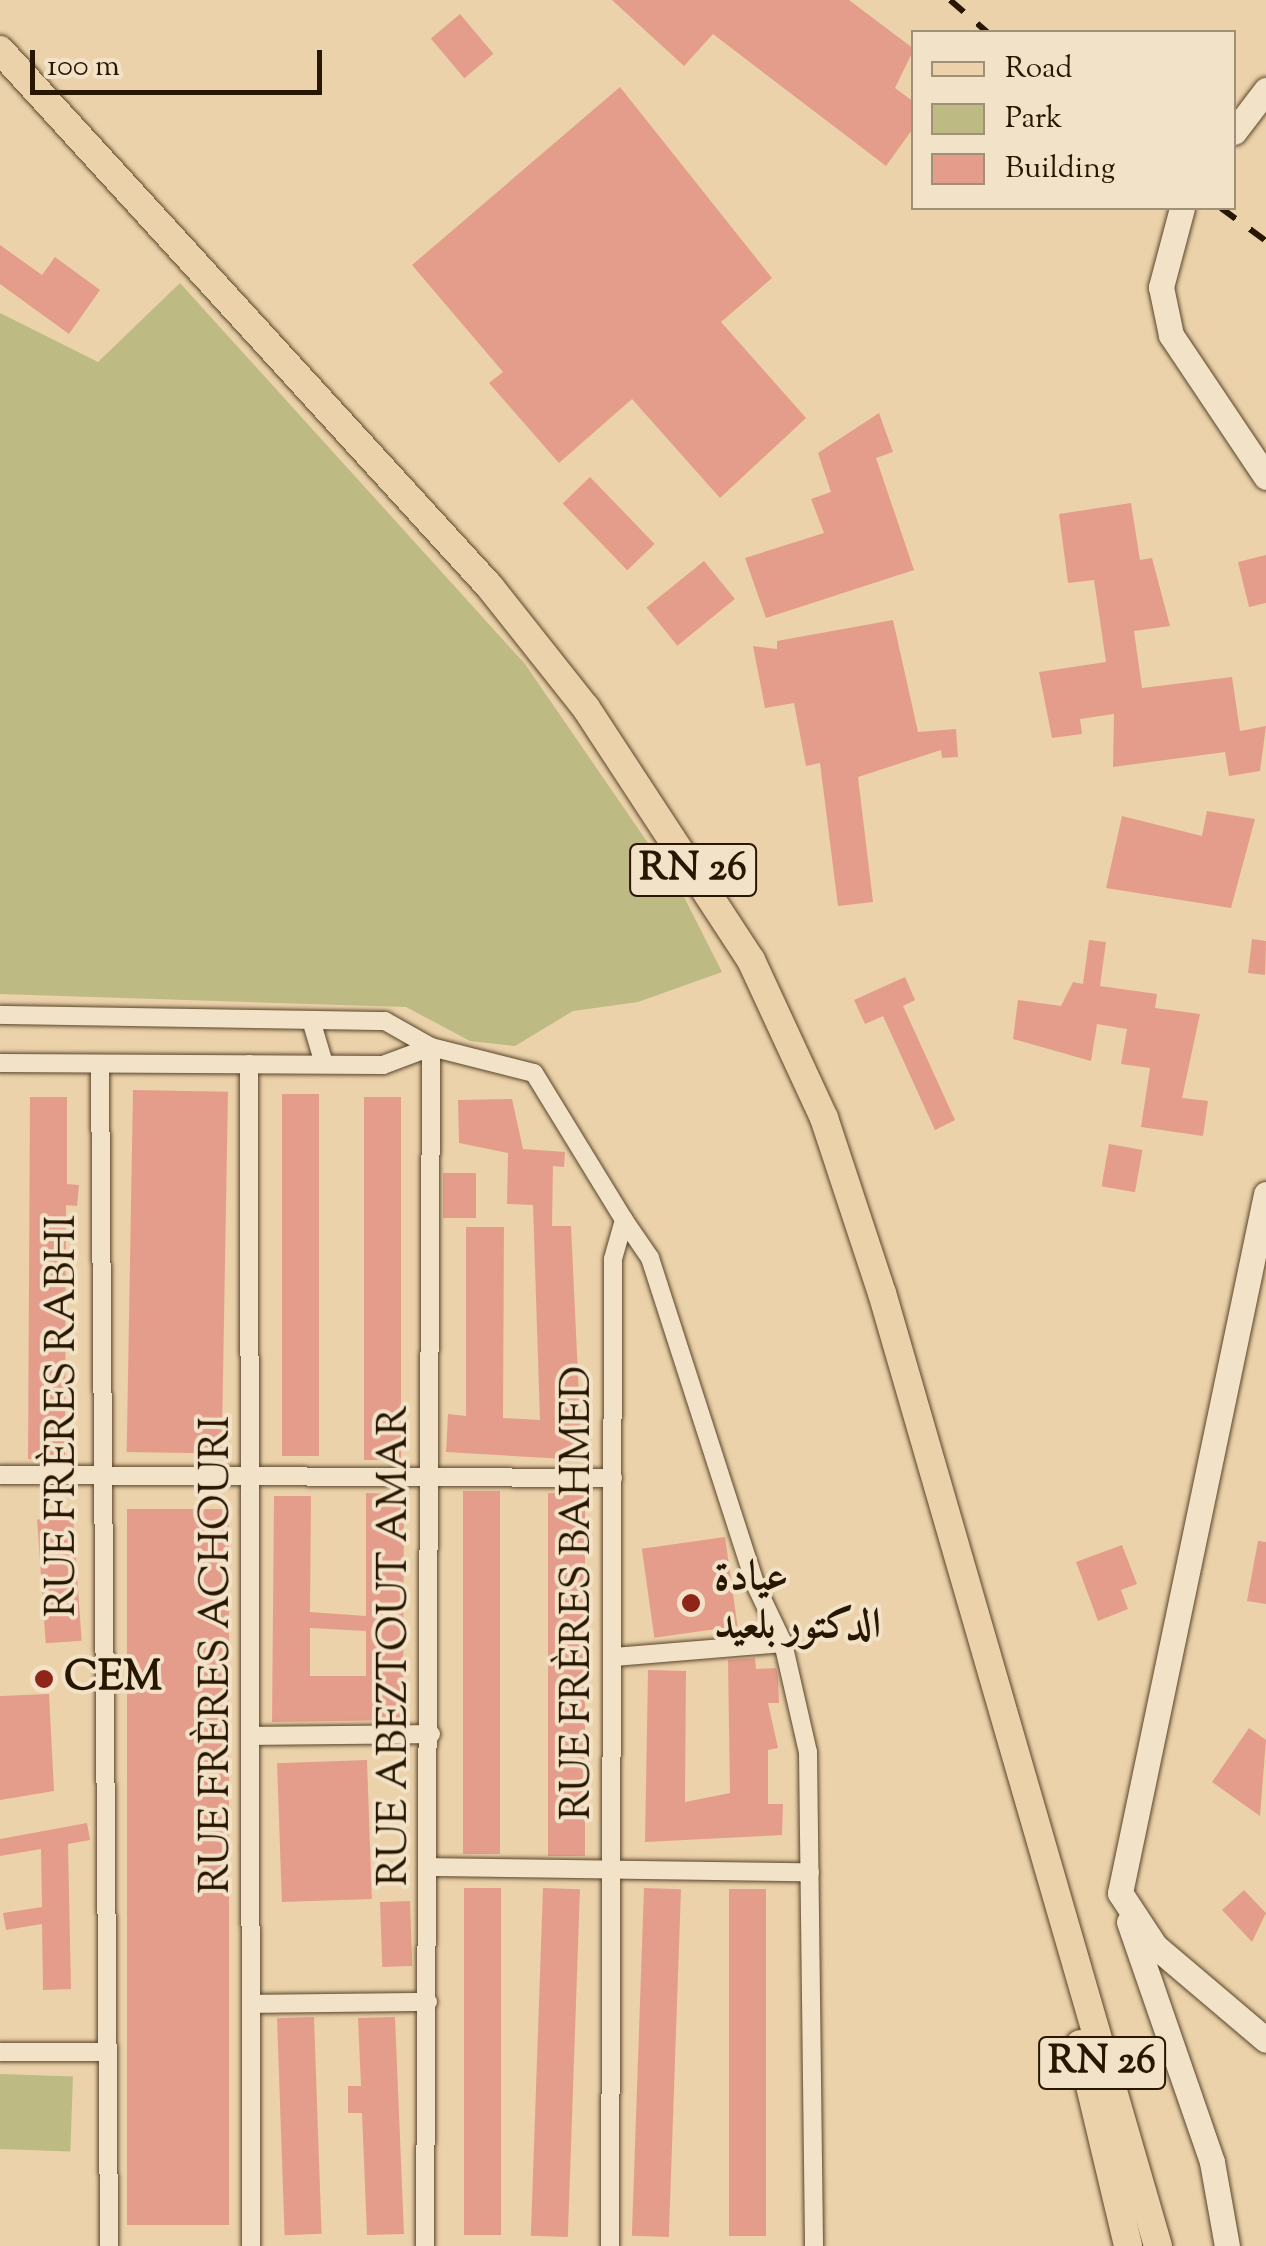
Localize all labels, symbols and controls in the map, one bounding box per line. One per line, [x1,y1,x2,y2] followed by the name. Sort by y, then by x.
[35,30,328,92] scale bar
[911,30,1236,210] legend
[47,46,120,89] text: 100 m
[1005,48,1072,91] text: Road
[1005,98,1062,141] text: Park
[1005,148,1115,191] text: Building
[628,835,758,905] road number: RN 26
[39,1215,89,1617] street label: RUE FRÈRES RABHI
[554,1366,604,1820] street label: RUE FRÈRES BAHMED
[371,1406,421,1886] street label: RUE ABEZTOUT AMAR
[193,1416,243,1894] street label: RUE FRÈRES ACHOURI
[714,1554,881,1652] place label: عيادة الدكتور بلعيد
[678,1590,704,1616] marker: عيادة الدكتور بلعيد
[64,1654,162,1704] place label: CEM
[33,1668,55,1690] marker: CEM
[1037,2028,1167,2098] road number: RN 26

